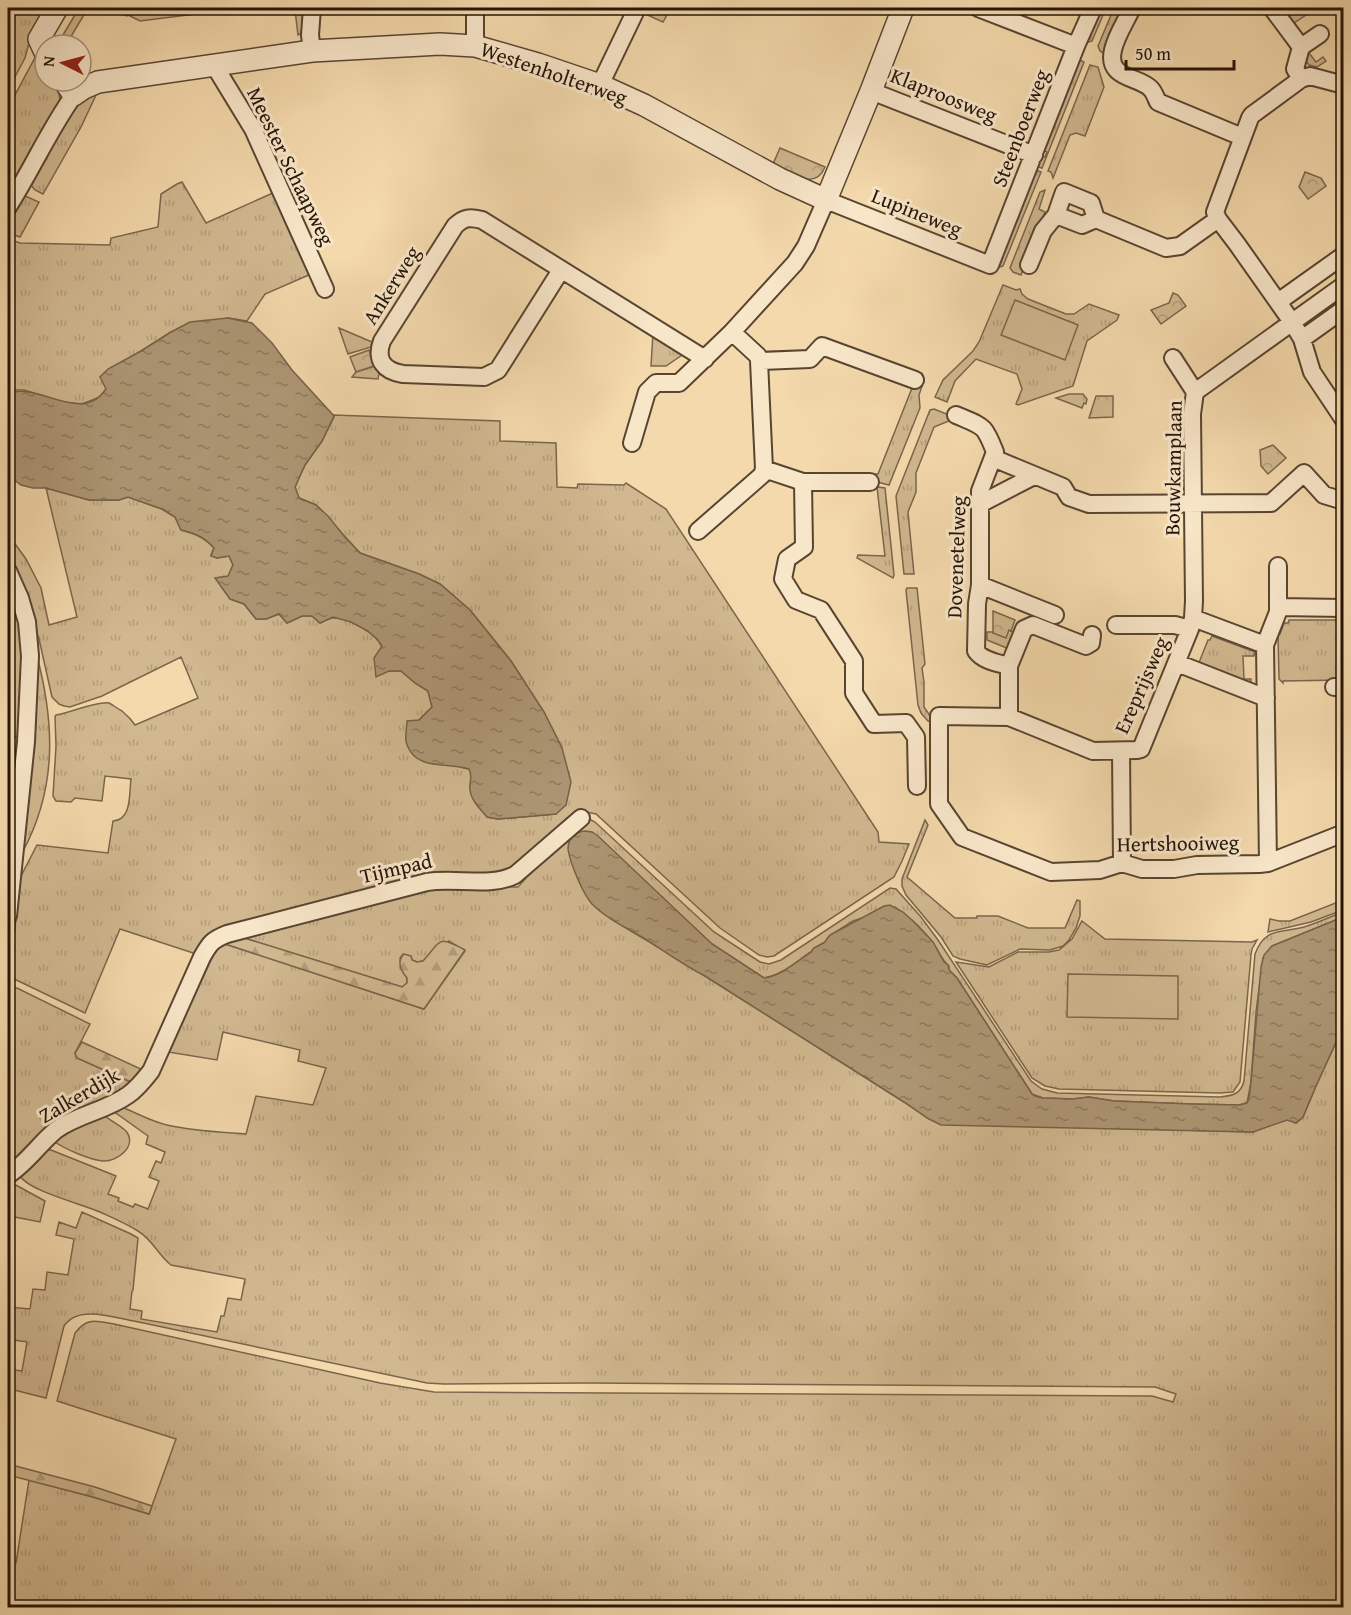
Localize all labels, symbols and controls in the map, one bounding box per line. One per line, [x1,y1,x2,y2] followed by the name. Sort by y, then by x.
[33,33,93,93] north arrow
[476,33,632,113] street label: Westenholterweg
[1126,33,1234,71] scale bar
[1135,40,1171,67] text: 50 m
[36,55,61,68] text: N
[886,60,1002,131] street label: Klaproosweg
[983,64,1057,191] street label: Steenboerweg
[239,82,343,251] street label: Meester Schaapweg
[867,180,967,244] street label: Lupineweg
[355,239,428,331] street label: Ankerweg
[1156,400,1190,536] street label: Bouwkamplaan
[938,495,974,619] street label: Dovenetelweg
[1106,631,1176,739] street label: Ereprijsweg
[1117,826,1240,860] street label: Hertshooiweg
[357,845,436,891] street label: Tijmpad
[33,1059,126,1131] street label: Zalkerdijk

